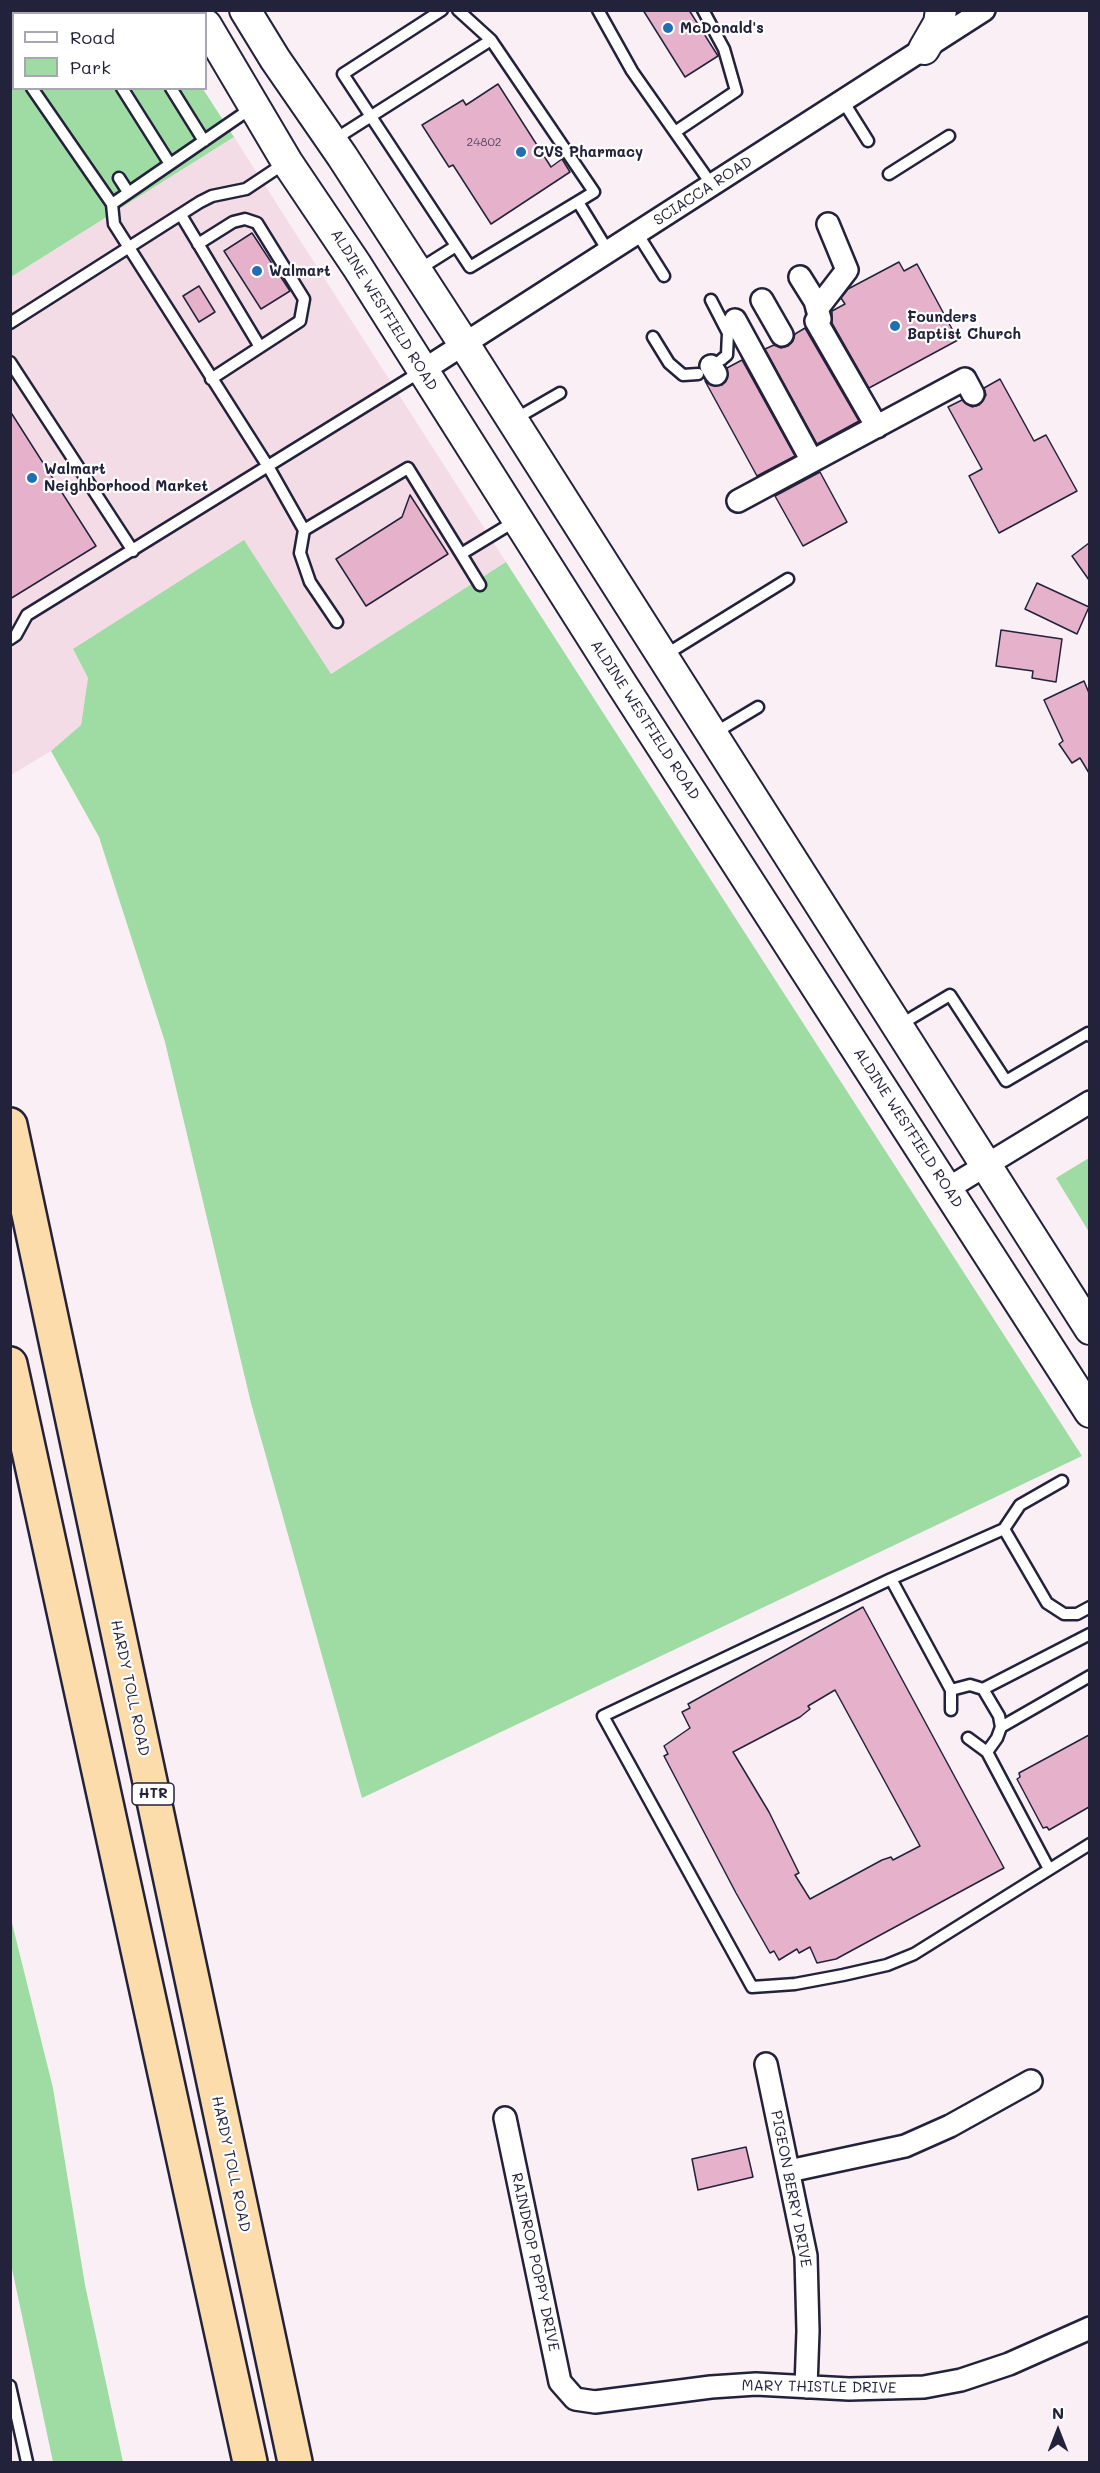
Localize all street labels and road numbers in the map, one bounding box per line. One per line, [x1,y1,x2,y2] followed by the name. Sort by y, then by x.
[650,152,756,230] street label: SCIACCA ROAD
[327,226,441,394] street label: ALDINE WESTFIELD ROAD
[587,637,703,803] street label: ALDINE WESTFIELD ROAD
[850,1045,966,1211] street label: ALDINE WESTFIELD ROAD
[107,1618,153,1758] street label: HARDY TOLL ROAD
[132,1783,174,1805] road number: HTR
[208,2094,254,2234] street label: HARDY TOLL ROAD
[767,2109,815,2269] street label: PIGEON BERRY DRIVE
[507,2171,563,2353] street label: RAINDROP POPPY DRIVE
[741,2377,897,2397] street label: MARY THISTLE DRIVE

